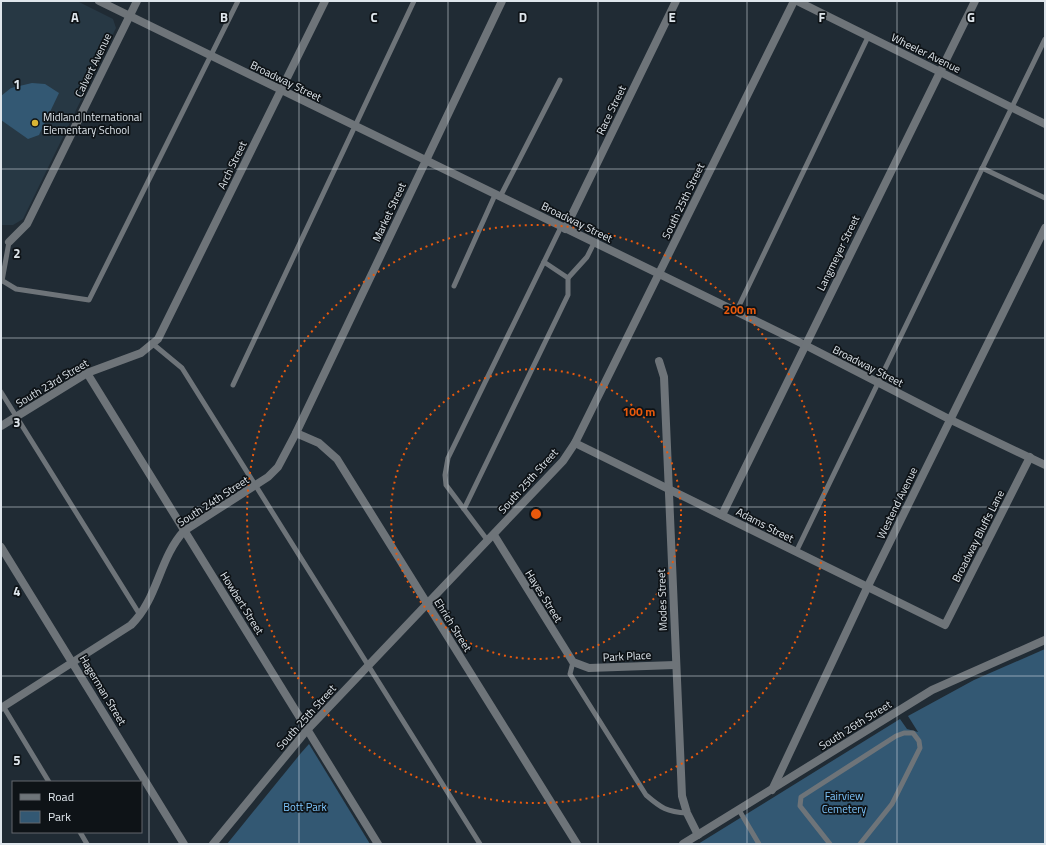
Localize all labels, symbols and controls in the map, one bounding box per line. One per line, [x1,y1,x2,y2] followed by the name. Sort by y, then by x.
[71,7,79,27] text: A
[220,7,228,27] text: B
[370,7,378,27] text: C
[519,7,527,27] text: D
[668,7,676,27] text: E
[819,7,826,27] text: F
[967,7,975,27] text: G
[889,29,964,77] street label: Wheeler Avenue
[71,30,116,100] street label: Calvert Avenue
[248,57,324,105] street label: Broadway Street
[13,74,21,94] text: 1
[592,82,630,137] street label: Race Street
[43,109,142,138] place label: Midland International Elementary School
[30,118,40,128] marker: Midland International Elementary School
[213,138,251,192] street label: Arch Street
[658,160,708,242] street label: South 25th Street
[368,180,410,244] street label: Market Street
[539,198,615,246] street label: Broadway Street
[813,212,863,294] street label: Langmeyer Street
[13,243,21,263] text: 2
[724,300,756,319] text: 200 m
[830,341,906,391] street label: Broadway Street
[13,355,92,411] street label: South 23rd Street
[623,402,655,421] text: 100 m
[13,412,21,432] text: 3
[494,445,562,517] street label: South 25th Street
[873,464,922,542] street label: Westend Avenue
[174,472,252,530] street label: South 24th Street
[948,487,1008,585] street label: Broadway Bluffs Lane
[733,504,797,546] street label: Adams Street
[529,507,543,521] centre of rings
[521,567,567,626] street label: Hayes Street
[653,568,671,631] street label: Modes Street
[216,569,268,638] street label: Howbert Street
[13,581,21,601] text: 4
[430,595,476,655] street label: Ehrich Street
[602,647,652,665] street label: Park Place
[76,652,130,728] street label: Hagerman Street
[272,681,340,753] street label: South 25th Street
[816,696,894,754] street label: South 26th Street
[13,750,21,770] text: 5
[12,781,142,833] legend
[48,787,74,806] text: Road
[822,788,867,817] park label: Fairview Cemetery
[283,799,328,815] park label: Bott Park
[48,807,71,826] text: Park

